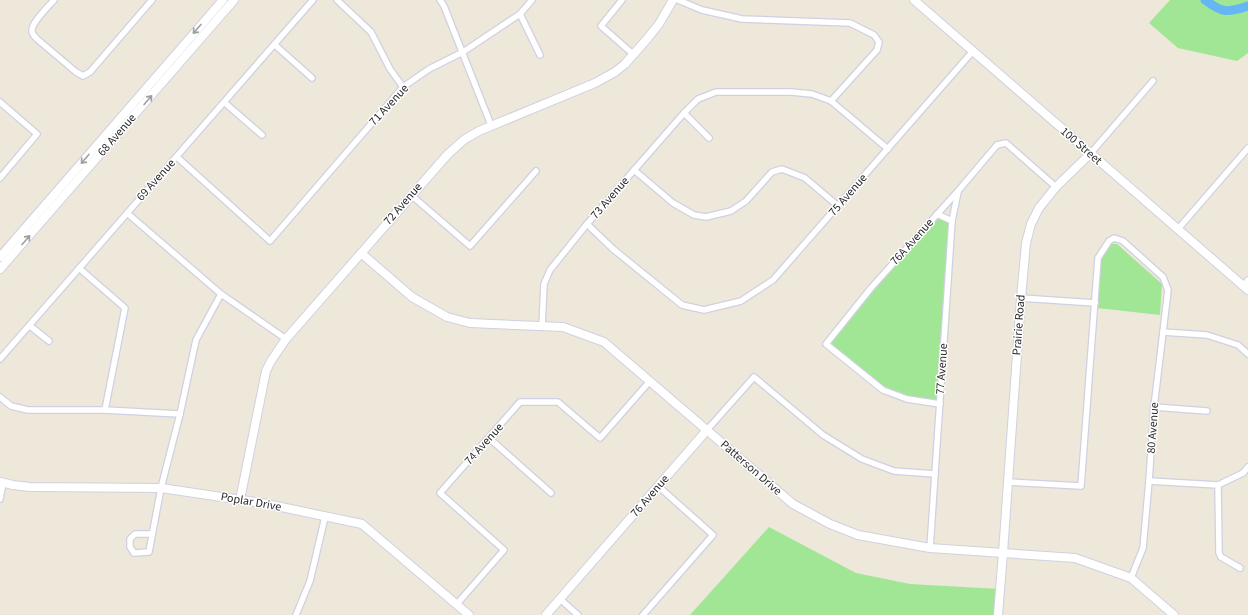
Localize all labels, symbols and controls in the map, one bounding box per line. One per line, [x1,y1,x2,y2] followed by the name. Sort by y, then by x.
[193,24,202,35] one-way arrow
[365,80,413,130] street label: 71 Avenue
[143,94,152,105] one-way arrow
[94,110,140,160] street label: 68 Avenue
[1056,123,1106,169] street label: 100 Street
[80,154,89,165] one-way arrow
[133,155,180,205] street label: 69 Avenue
[825,170,871,220] street label: 75 Avenue
[587,173,633,223] street label: 73 Avenue
[380,179,426,229] street label: 72 Avenue
[886,215,938,269] street label: 76A Avenue
[21,235,30,245] one-way arrow
[1008,294,1030,356] street label: Prairie Road
[932,343,952,395] street label: 77 Avenue
[1143,402,1163,454] street label: 80 Avenue
[461,419,508,469] street label: 74 Avenue
[717,437,785,500] street label: Patterson Drive
[627,471,673,521] street label: 76 Avenue
[219,488,283,516] street label: Poplar Drive

